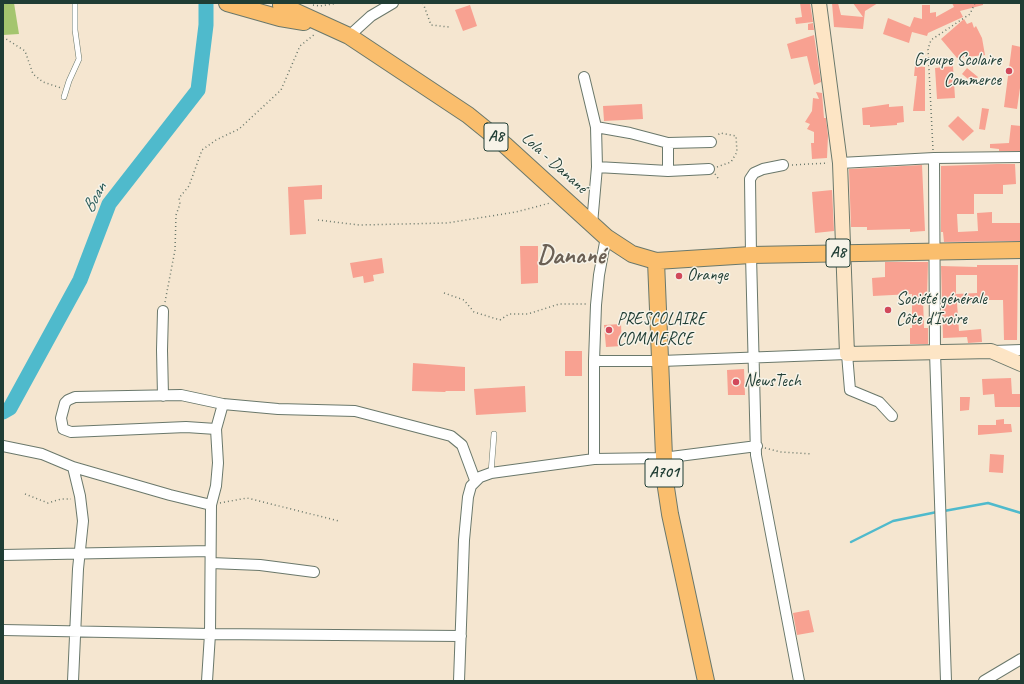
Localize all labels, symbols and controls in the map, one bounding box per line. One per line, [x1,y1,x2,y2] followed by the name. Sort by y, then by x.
[914,51,1001,91] place label: Groupe Scolaire Commerce
[1004,66,1014,76] marker: Groupe Scolaire Commerce
[484,123,508,151] road number: A8
[517,128,591,198] street label: Lola - Danané
[78,179,112,217] water label: Boan
[826,239,850,267] road number: A8
[537,241,605,271] district label: Danané
[687,266,728,286] place label: Orange
[674,271,684,281] marker: Orange
[896,290,987,330] place label: Société générale Côte d'Ivoire
[883,305,893,315] marker: Société générale Côte d'Ivoire
[617,310,705,350] place label: PRESCOLAIRE COMMERCE
[604,325,614,335] marker: PRESCOLAIRE COMMERCE
[744,372,801,392] place label: NewsTech
[731,377,741,387] marker: NewsTech
[645,459,683,487] road number: A701

